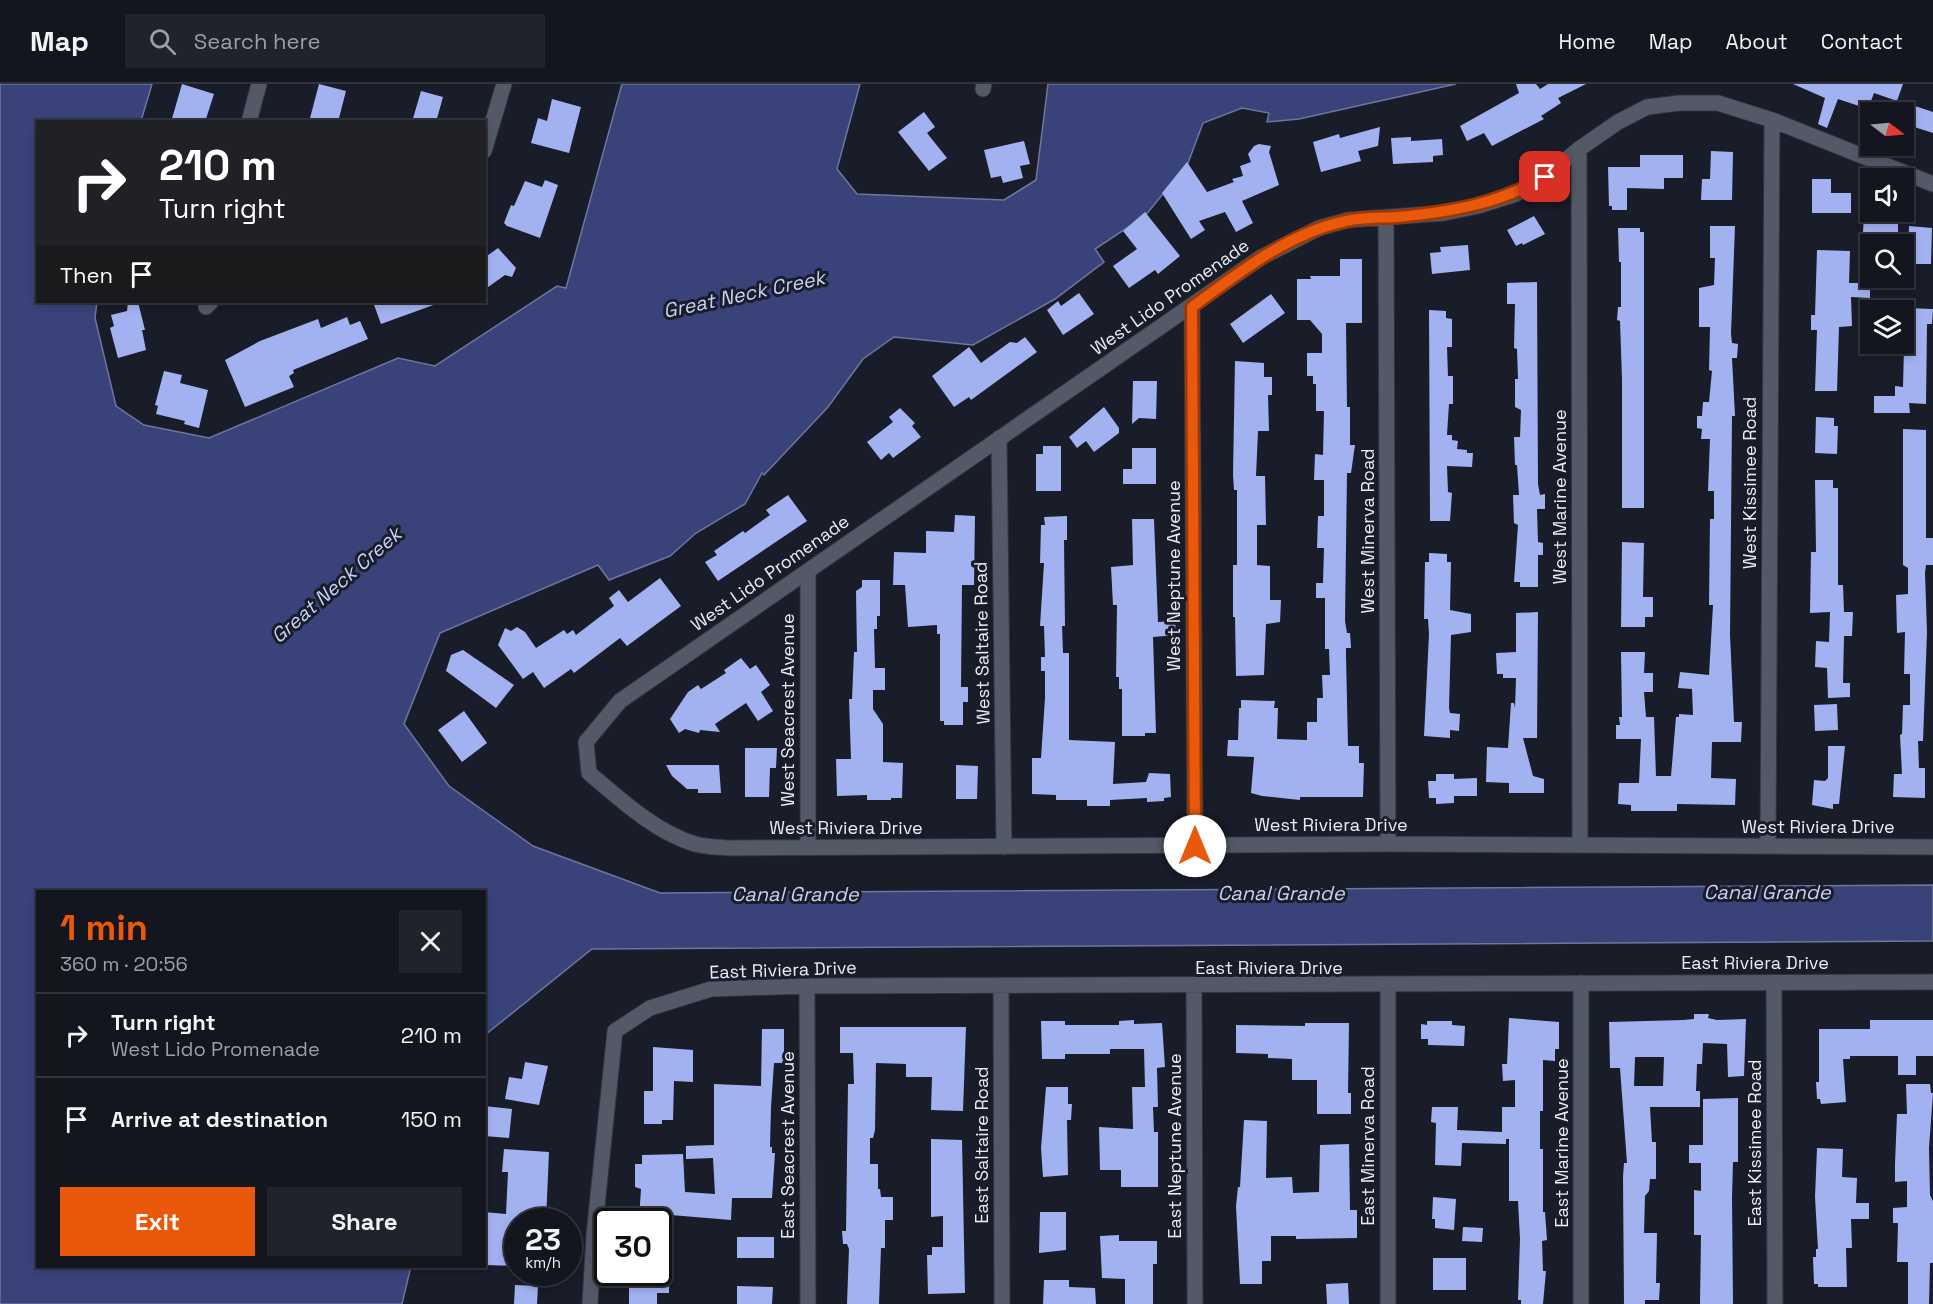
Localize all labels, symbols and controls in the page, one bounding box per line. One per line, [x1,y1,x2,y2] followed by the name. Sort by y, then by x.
[125,14,545,68] search box
[30,23,89,59] text: Map
[146,25,179,58] icon: search
[194,27,321,55] text: Search here
[1558,28,1616,55] text: Home
[1649,28,1693,55] text: Map
[1726,28,1788,55] text: About
[1821,28,1903,55] text: Contact
[1860,102,1914,156] north arrow
[1860,102,1914,354] map controls
[159,139,277,192] text: 210 m
[60,144,138,222] icon: right
[1519,151,1570,202] pin
[1528,160,1561,193] icon: arrive
[1860,168,1914,222] button: sound
[159,191,286,226] text: Turn right
[1086,233,1253,360] street label: West Lido Promenade
[1860,234,1914,288] button: search
[125,258,158,291] icon: arrive
[60,261,113,289] text: Then
[661,264,830,324] water label: Great Neck Creek
[1860,300,1914,354] button: layers
[1738,397,1761,569] street label: West Kissimee Road
[1548,409,1571,585] street label: West Marine Avenue
[1356,448,1379,614] street label: West Minerva Road
[1162,480,1185,672] street label: West Neptune Avenue
[686,509,853,636] street label: West Lido Promenade
[265,520,408,649] water label: Great Neck Creek
[969,561,994,725] street label: West Saltaire Road
[776,613,799,807] street label: West Seacrest Avenue
[1254,813,1408,836] street label: West Riviera Drive
[1163,814,1227,878] position arrow
[1741,815,1895,838] street label: West Riviera Drive
[769,816,923,839] street label: West Riviera Drive
[1703,879,1832,905] water label: Canal Grande
[1217,880,1346,906] water label: Canal Grande
[731,881,860,907] water label: Canal Grande
[60,905,148,951] text: 1 min
[399,910,462,973] button: close
[60,951,188,977] text: 360 m · 20:56
[1681,951,1829,974] street label: East Riviera Drive
[709,955,857,984] street label: East Riviera Drive
[1195,956,1343,979] street label: East Riviera Drive
[111,1008,216,1036] text: Turn right
[60,1019,93,1052] icon: right
[401,1021,462,1049] text: 210 m
[111,1036,320,1062] text: West Lido Promenade
[776,1051,799,1239] street label: East Seacrest Avenue
[1163,1053,1186,1239] street label: East Neptune Avenue
[1550,1058,1573,1228] street label: East Marine Avenue
[1743,1060,1766,1226] street label: East Kissimee Road
[970,1066,993,1224] street label: East Saltaire Road
[1356,1066,1379,1226] street label: East Minerva Road
[60,1103,93,1136] icon: arrive
[111,1105,328,1133] text: Arrive at destination
[401,1105,462,1133] text: 150 m
[60,1187,255,1256] button: Exit
[267,1187,462,1256] button: Share
[594,1208,672,1286] speed limit sign: 30
[525,1220,561,1259] text: 23
[525,1253,561,1272] text: km/h

